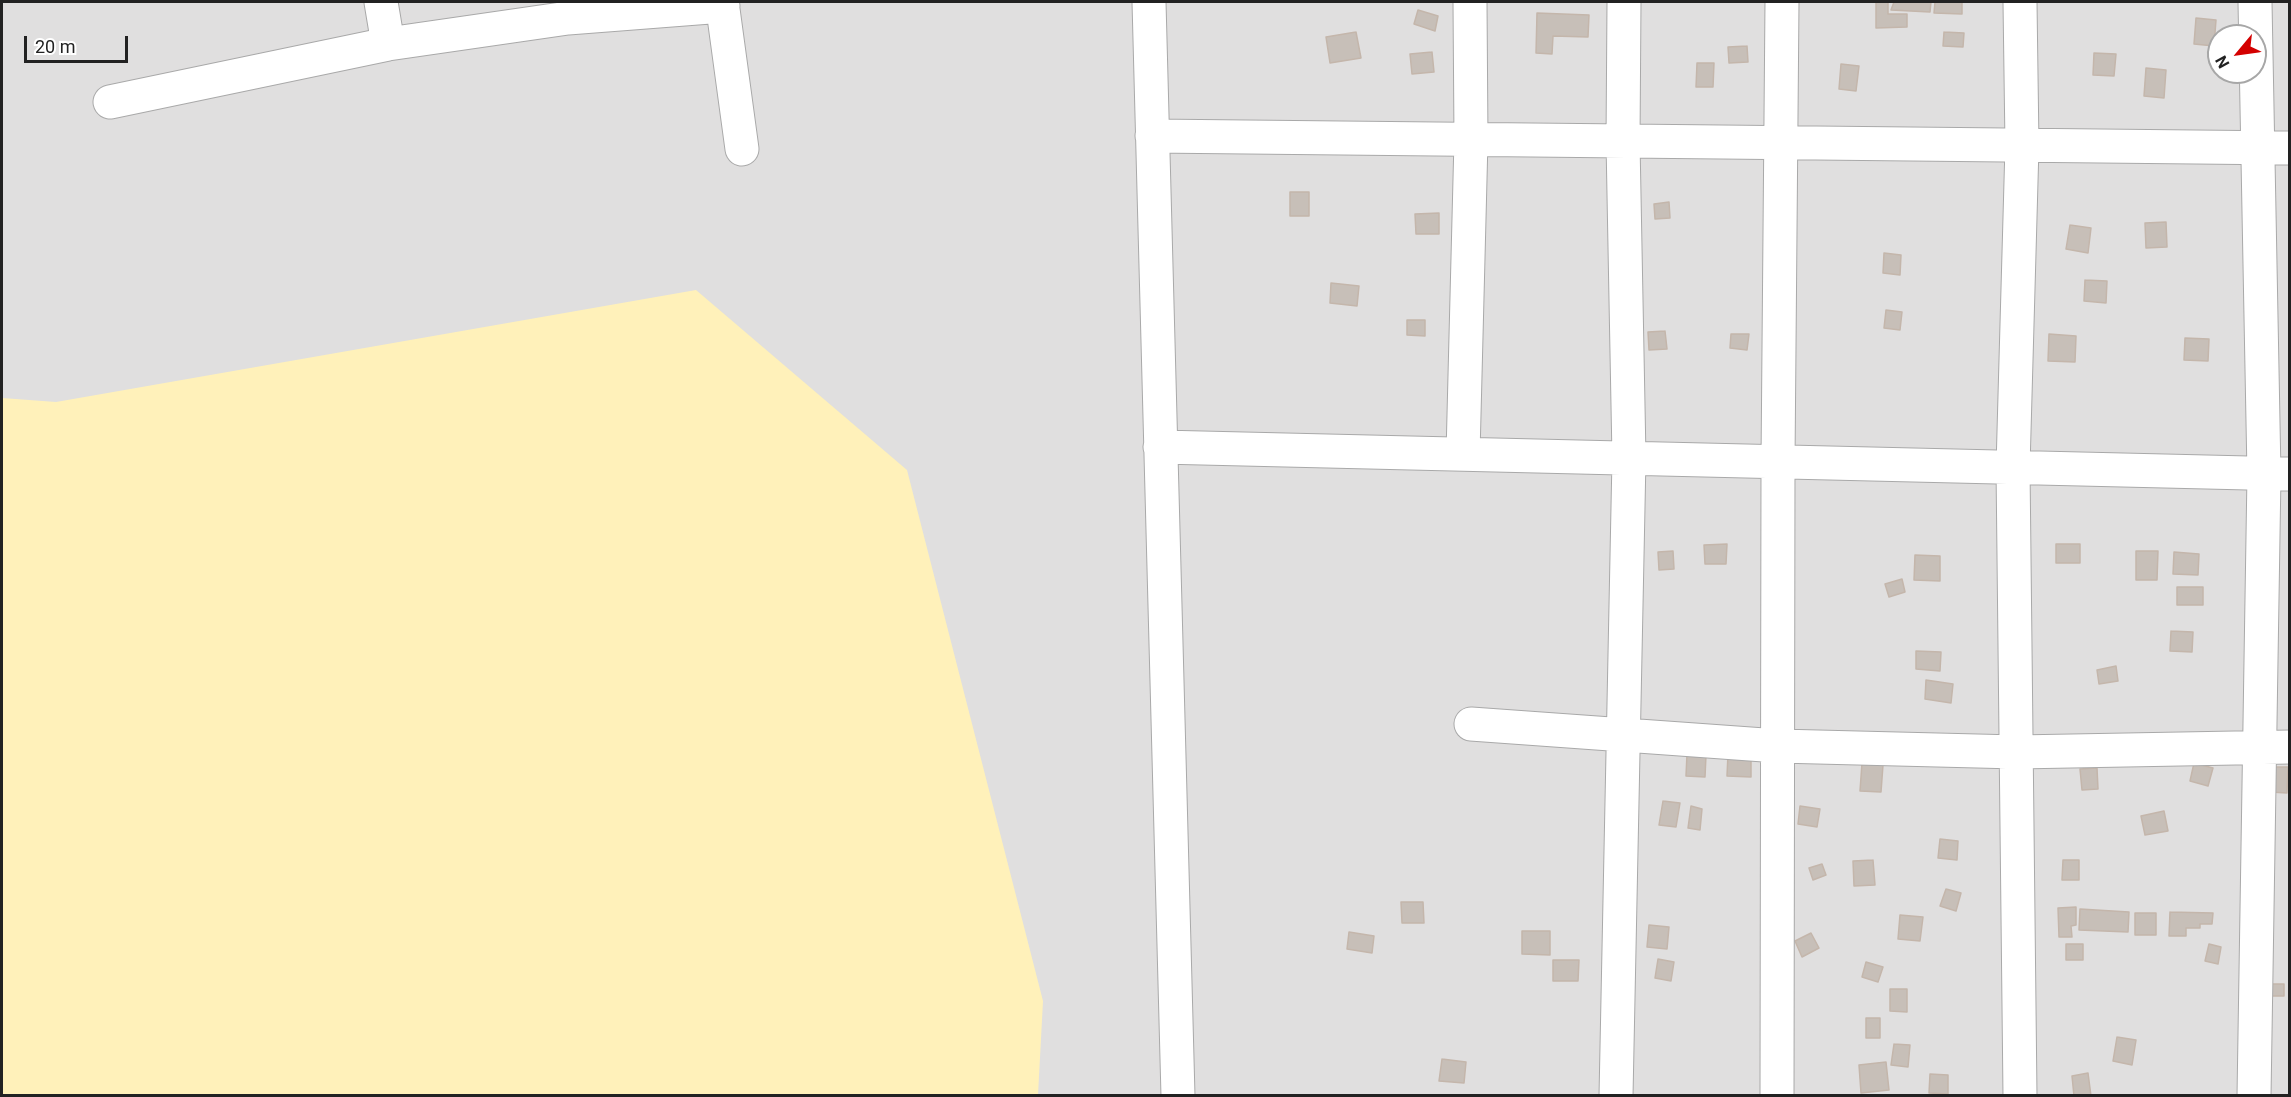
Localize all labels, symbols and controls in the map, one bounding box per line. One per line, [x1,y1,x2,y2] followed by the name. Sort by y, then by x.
[27,24,130,62] scale bar
[2207,24,2267,84] north arrow
[35,36,75,57] text: 20 m
[2212,52,2234,72] text: N

